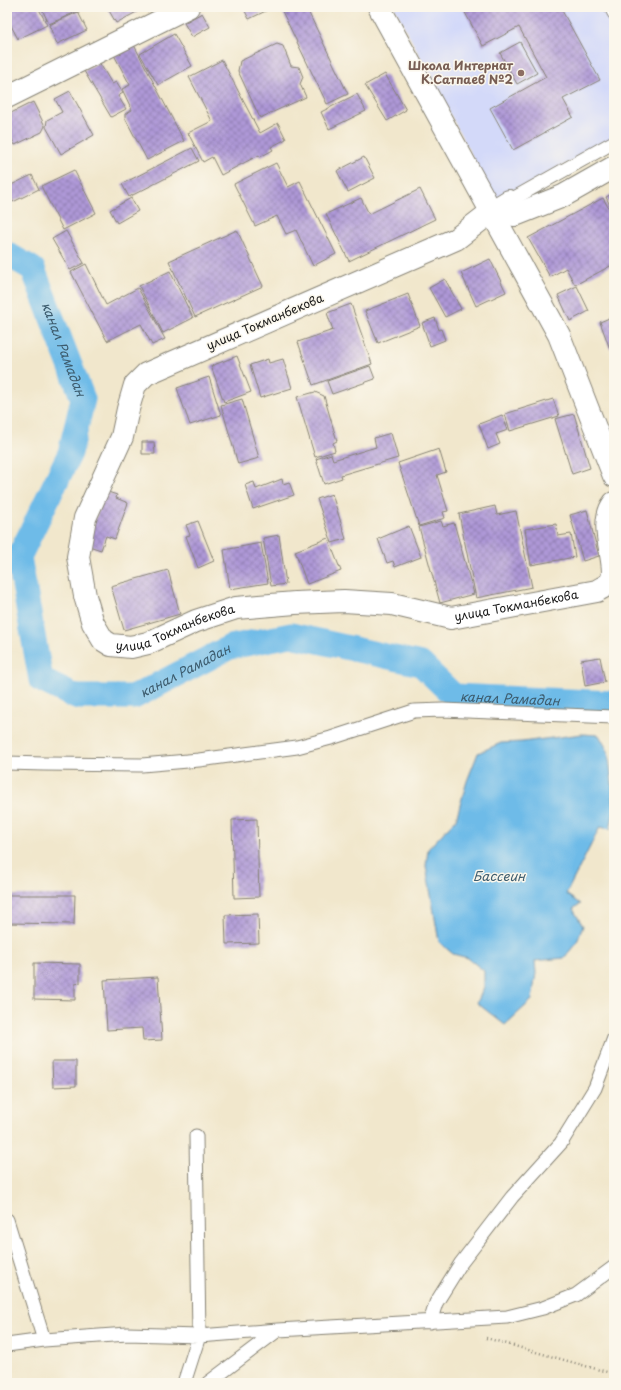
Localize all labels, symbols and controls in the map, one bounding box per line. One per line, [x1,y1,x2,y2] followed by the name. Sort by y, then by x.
[408,56,514,88] place label: Школа Интернат К.Сатпаев №2
[516,68,526,78] marker: Школа Интернат К.Сатпаев №2
[203,288,326,354] street label: улица Токманбекова
[38,299,91,400] water label: канал Рамадан
[453,585,580,625] street label: улица Токманбекова
[115,599,237,655] street label: улица Токманбекова
[136,638,234,702] water label: канал Рамадан
[460,686,561,710] water label: канал Рамадан
[473,866,526,885] water label: Бассеин

